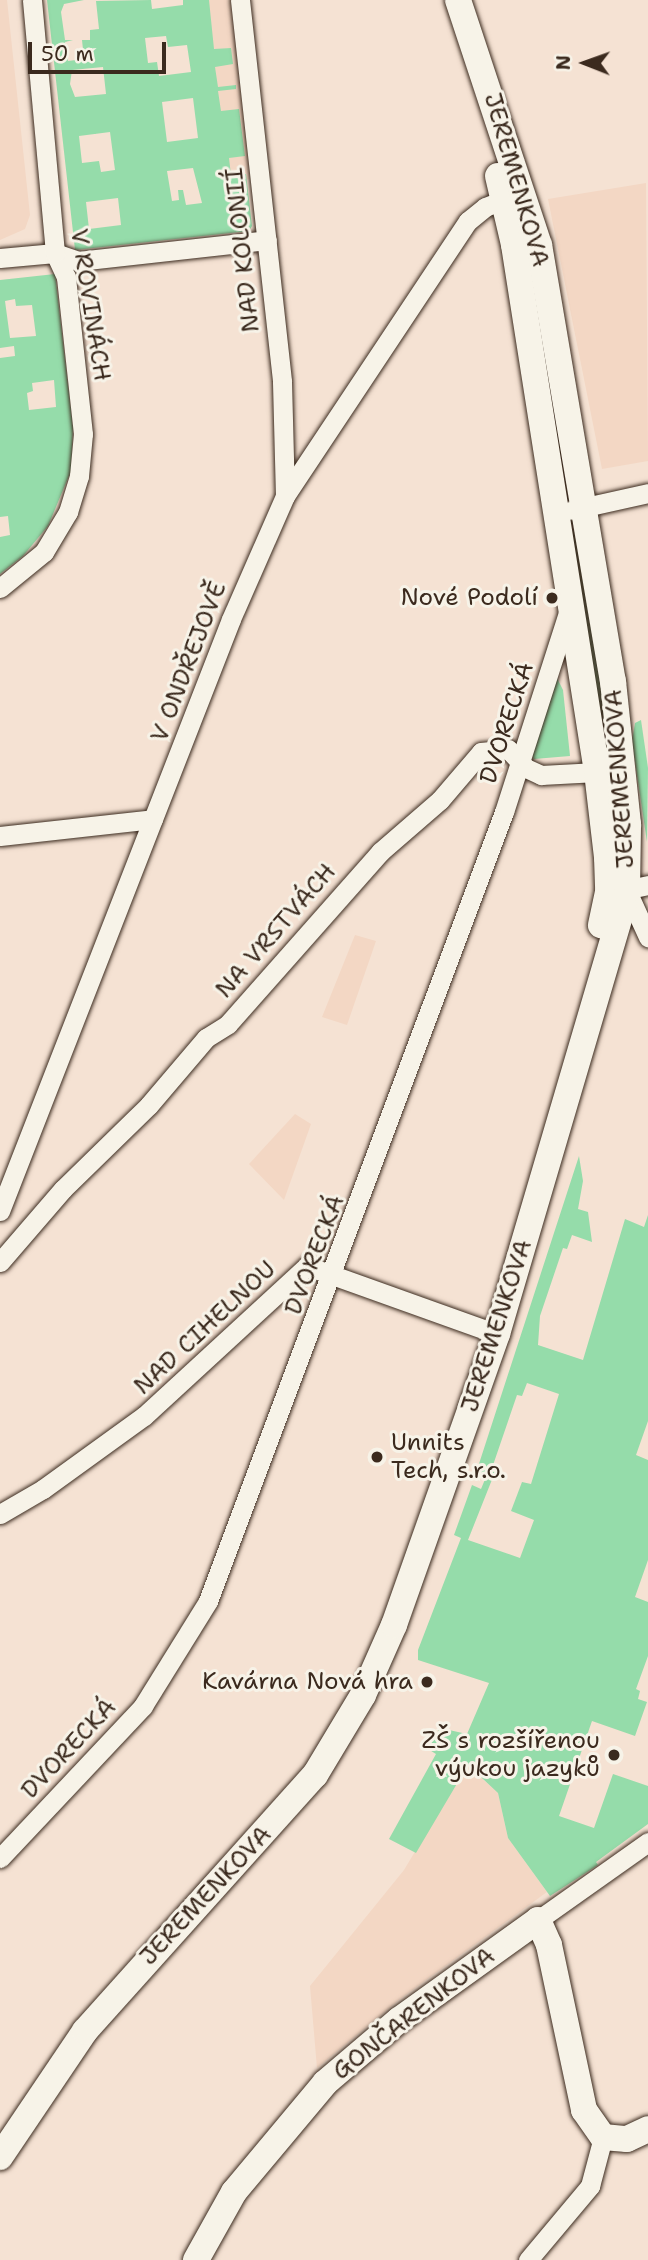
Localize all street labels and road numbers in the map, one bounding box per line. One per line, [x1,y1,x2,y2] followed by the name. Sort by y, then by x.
[477,90,555,270] street label: JEREMENKOVA
[220,166,266,334] street label: NAD KOLONIÍ
[64,227,116,383] street label: V ROVINÁCH
[145,578,233,746] street label: V ONDŘEJOVĚ
[474,659,540,787] street label: DVORECKÁ
[599,688,641,870] street label: JEREMENKOVA
[210,858,342,1004] street label: NA VRSTVÁCH
[279,1191,351,1319] street label: DVORECKÁ
[456,1236,538,1416] street label: JEREMENKOVA
[128,1255,282,1401] street label: NAD CIHELNOU
[16,1693,122,1805] street label: DVORECKÁ
[134,1820,278,1972] street label: JEREMENKOVA
[327,1942,501,2086] street label: GONČARENKOVA

